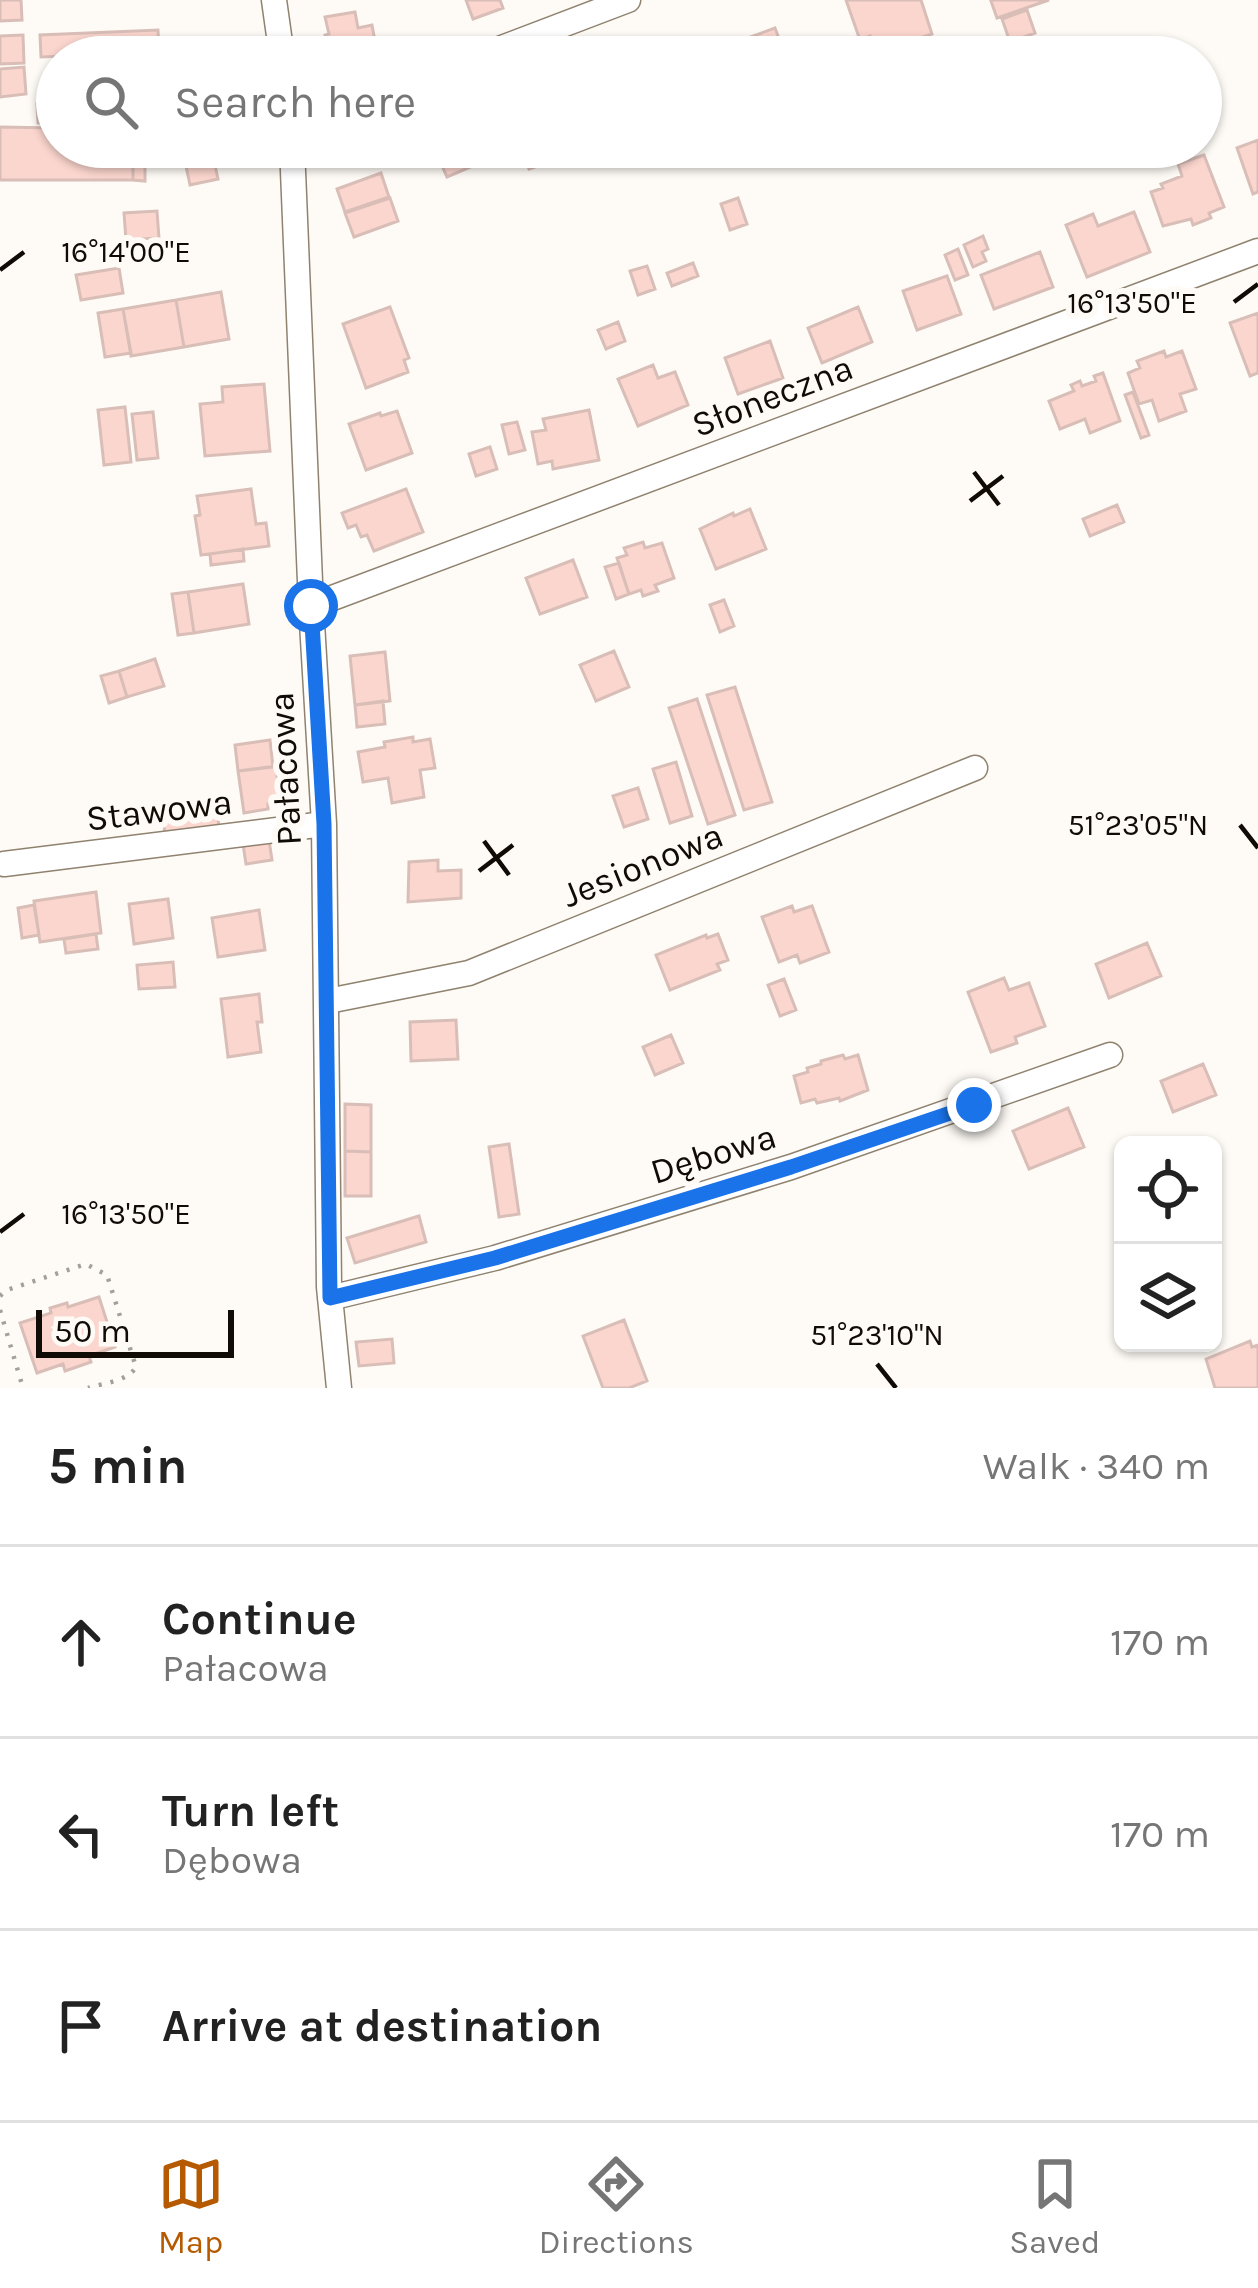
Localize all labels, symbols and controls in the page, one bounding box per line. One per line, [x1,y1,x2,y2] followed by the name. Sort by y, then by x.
[36,36,1222,168] search box
[78,69,144,135] icon: search
[174,76,416,128] text: Search here
[61,234,191,270] text: 16°14'00"E
[1067,285,1197,321] text: 16°13'50"E
[686,346,859,446] street label: Słoneczna
[284,579,338,633] route start
[260,691,310,847] street label: Pałacowa
[84,780,235,840] street label: Stawowa
[1068,807,1208,843] text: 51°23'05"N
[556,814,729,916] street label: Jesionowa
[947,1078,1001,1132] route end
[645,1115,781,1193] street label: Dębowa
[1114,1136,1222,1352] map controls
[1114,1136,1222,1244] button: locate
[61,1196,191,1232] text: 16°13'50"E
[1114,1244,1222,1352] button: layers
[36,1304,234,1357] scale bar
[54,1312,131,1350] text: 50 m
[810,1317,944,1353] text: 51°23'10"N
[48,1436,188,1496] text: 5 min
[983,1443,1210,1489] text: Walk · 340 m
[162,1593,357,1645] text: Continue
[48,1609,114,1675] icon: ahead
[1110,1619,1210,1665] text: 170 m
[162,1645,329,1691] text: Pałacowa
[162,1785,339,1837] text: Turn left
[48,1801,114,1867] icon: left
[1110,1811,1210,1857] text: 170 m
[162,1837,302,1883] text: Dębowa
[48,1993,114,2059] icon: arrive
[162,2000,602,2052] text: Arrive at destination
[158,2151,224,2261] tab: Map
[539,2151,694,2261] tab: Directions
[1009,2151,1100,2261] tab: Saved

